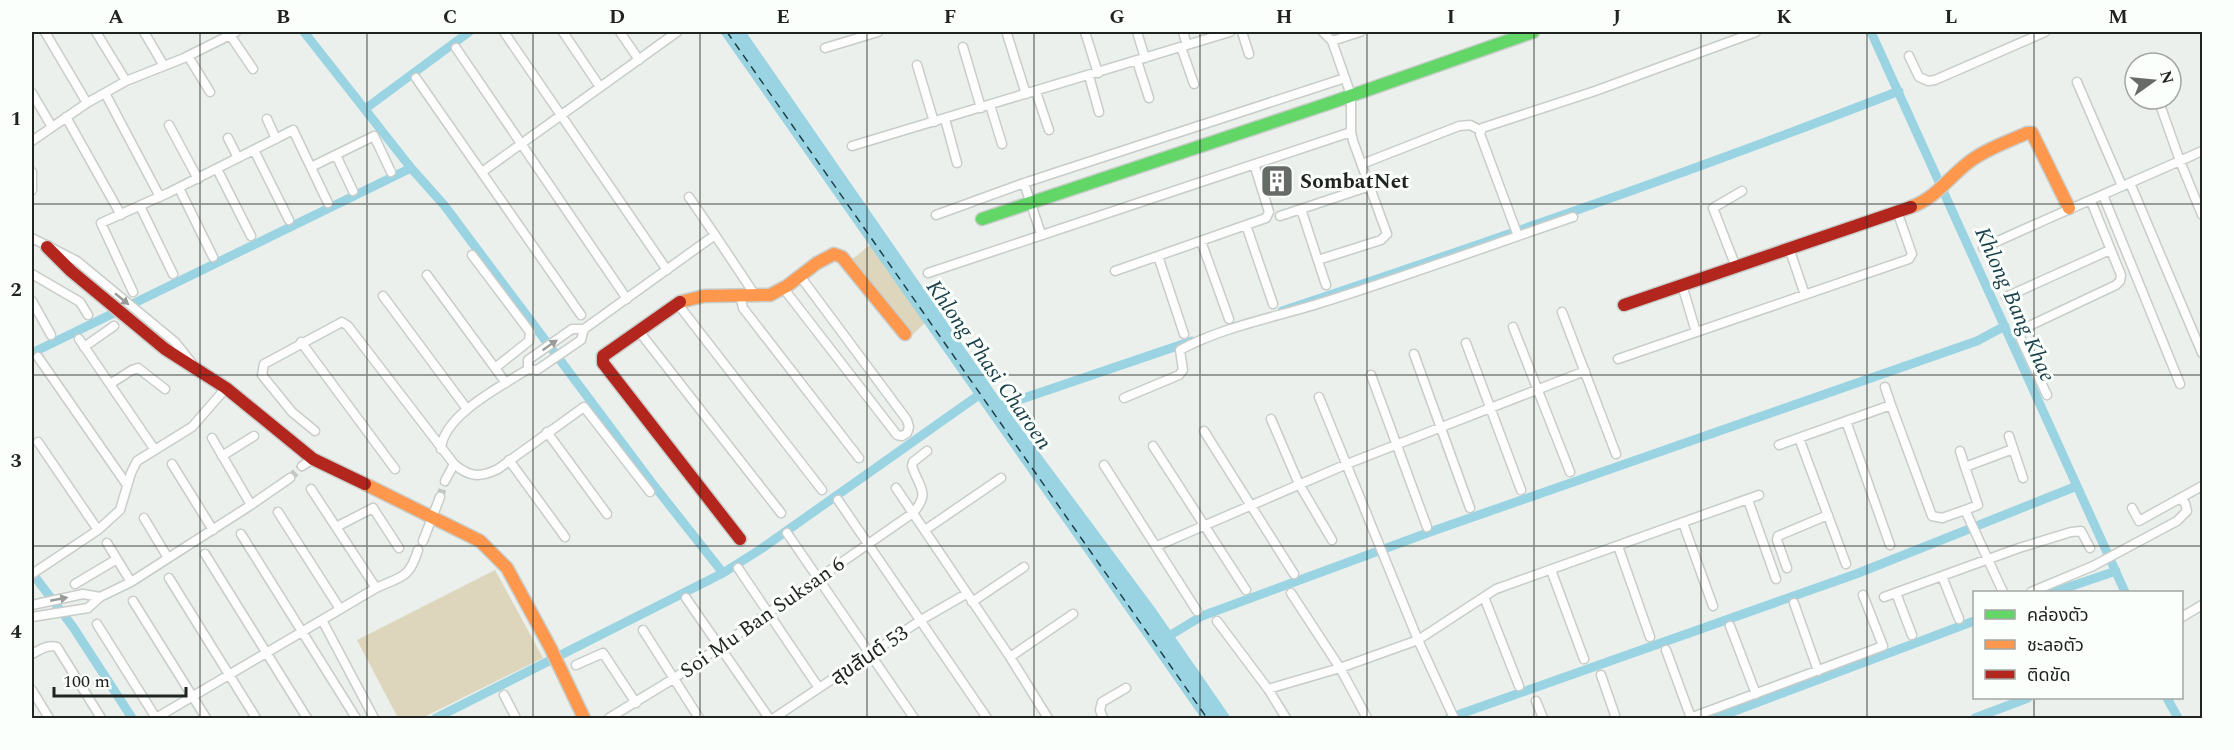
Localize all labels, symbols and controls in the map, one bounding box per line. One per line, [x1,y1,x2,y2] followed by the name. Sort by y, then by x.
[108,2,124,32] text: A
[276,2,290,32] text: B
[443,2,457,32] text: C
[609,2,625,32] text: D
[776,2,790,32] text: E
[944,2,956,32] text: F
[1109,2,1125,32] text: G
[1276,2,1292,32] text: H
[1447,2,1455,32] text: I
[1613,2,1621,32] text: J
[1776,2,1792,32] text: K
[1945,2,1957,32] text: L
[2108,2,2128,32] text: M
[2123,51,2183,111] north arrow
[2153,68,2180,87] text: N
[10,104,22,134] text: 1
[1259,163,1295,199] building icon: SombatNet
[1300,166,1409,198] place label: SombatNet
[1966,222,2064,388] water label: Khlong Bang Khae
[918,273,1060,457] water label: Khlong Phasi Charoen
[10,275,22,305] text: 2
[114,292,130,305] one-way arrow
[542,339,558,351] one-way arrow
[10,446,22,476] text: 3
[674,549,852,687] street label: Soi Mu Ban Suksan 6
[1973,591,2183,699] legend
[50,594,69,603] one-way arrow
[2027,602,2089,629] text: คล่องตัว
[10,617,22,647] text: 4
[824,618,915,694] street label: สุขสันต์ 53
[2027,632,2084,659] text: ชะลอตัว
[54,660,186,698] scale bar
[2027,662,2070,689] text: ติดขัด
[63,668,110,695] text: 100 m

